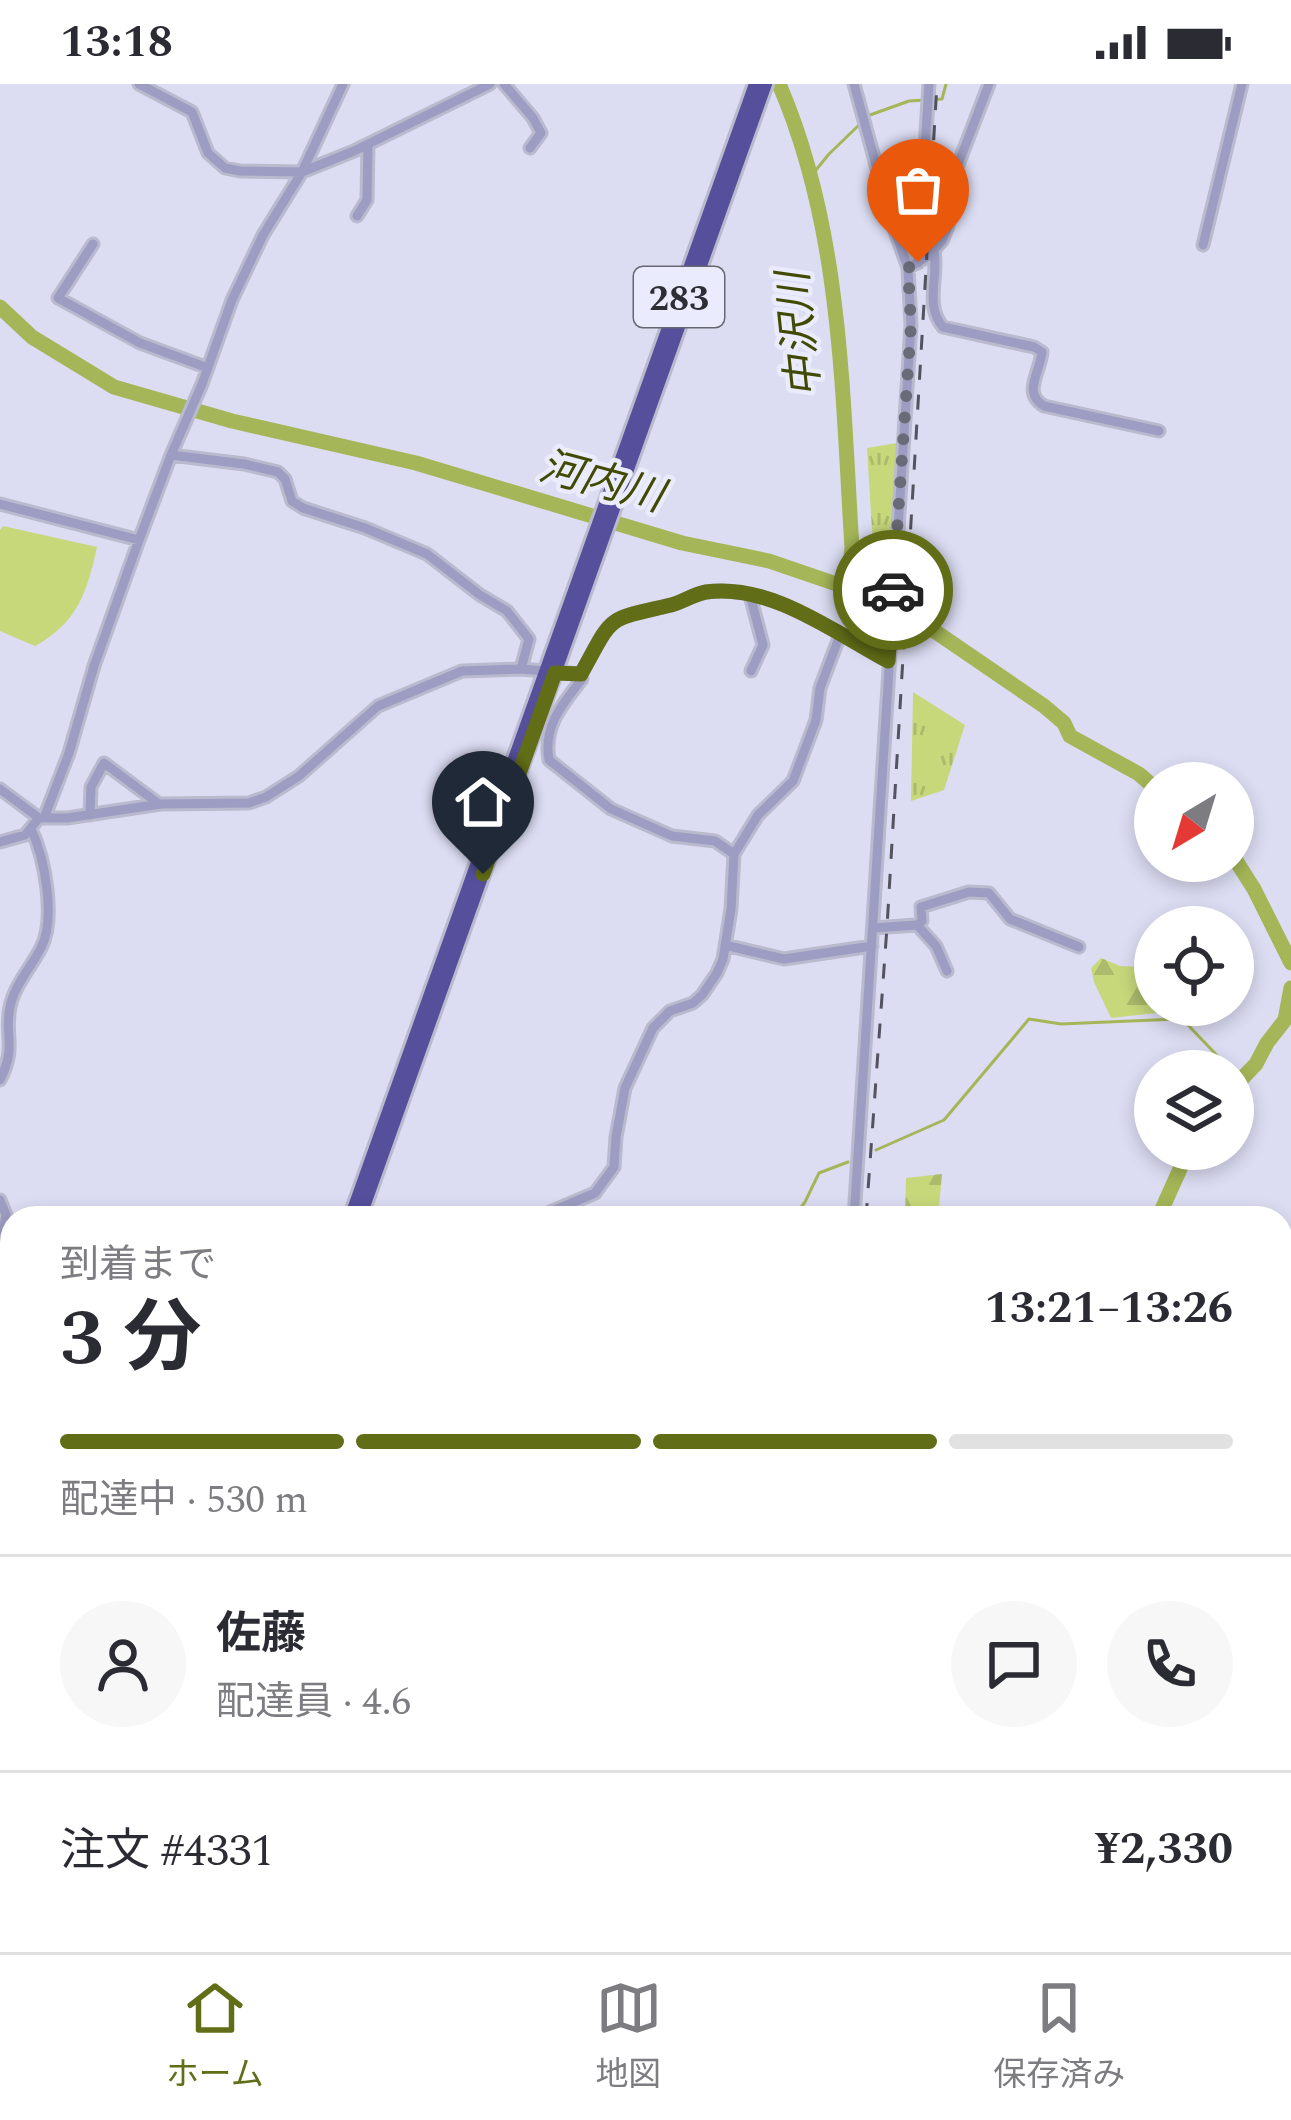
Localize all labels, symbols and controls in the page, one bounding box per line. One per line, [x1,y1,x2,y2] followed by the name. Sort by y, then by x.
[60,8,173,77] text: 13:18
[867,139,969,262] pin
[885,157,951,223] icon: bag
[762,265,838,401] water label: 中沢川
[634,267,724,327] road number: 283
[532,436,674,530] water label: 河内川
[833,530,953,650] courier
[860,557,926,623] icon: car
[432,751,534,874] pin
[1134,762,1254,882] north arrow
[1134,762,1254,1170] map controls
[450,769,516,835] icon: home
[1134,906,1254,1026] button: locate
[1134,1050,1254,1170] button: layers
[60,1236,216,1295] text: 到着まで
[984,1274,1233,1343] text: 13:21–13:26
[60,1280,201,1399] text: 3 分
[60,1471,308,1530] text: 配達中 · 530 m
[216,1600,306,1669] text: 佐藤
[60,1601,186,1727] button: person
[951,1601,1077,1727] button: chat
[1107,1601,1233,1727] button: phone
[216,1673,411,1732] text: 配達員 · 4.6
[1095,1815,1233,1884] text: ¥2,330
[60,1817,274,1886] text: 注文 #4331
[166,1975,264,2100] tab: ホーム
[596,1975,662,2100] tab: 地図
[993,1975,1125,2100] tab: 保存済み

